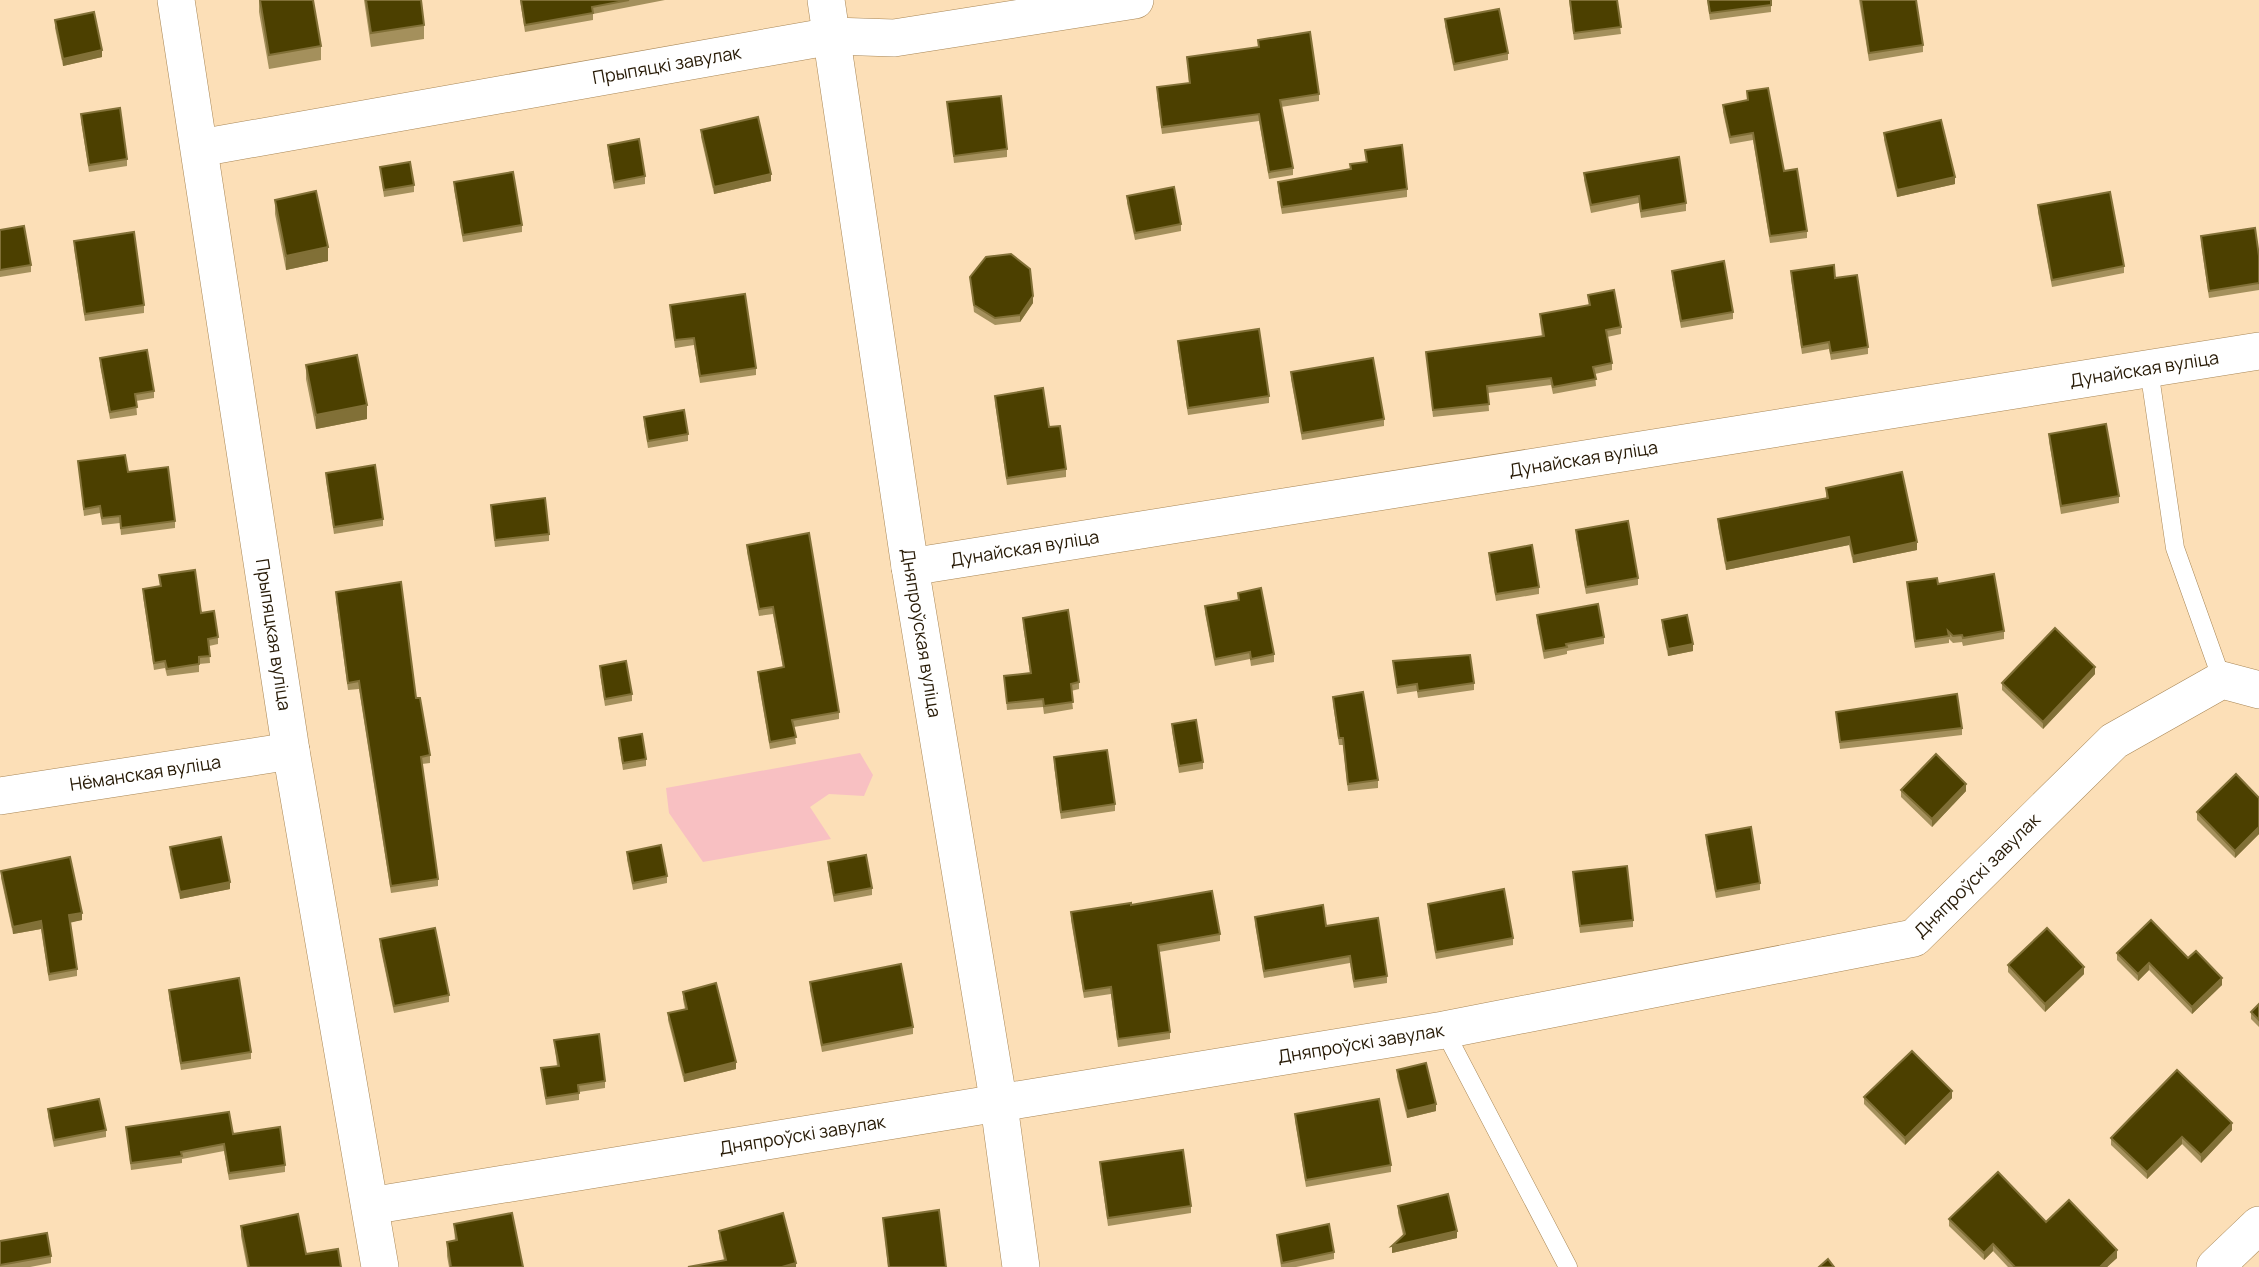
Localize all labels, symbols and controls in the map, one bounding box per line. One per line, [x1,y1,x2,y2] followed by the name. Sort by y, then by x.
[590,39,744,89] street label: Прыпяцкі завулак
[2068,345,2220,392] street label: Дунайская вуліца
[1507,434,1660,482] street label: Дунайская вуліца
[948,524,1101,571] street label: Дунайская вуліца
[896,547,948,719] street label: Дняпроўская вуліца
[251,557,298,712] street label: Прыпяцкая вуліца
[68,749,222,796] street label: Нёманская вуліца
[1908,807,2046,943] street label: Дняпроўскі завулак
[1276,1017,1447,1068] street label: Дняпроўскі завулак
[717,1109,888,1160] street label: Дняпроўскі завулак

